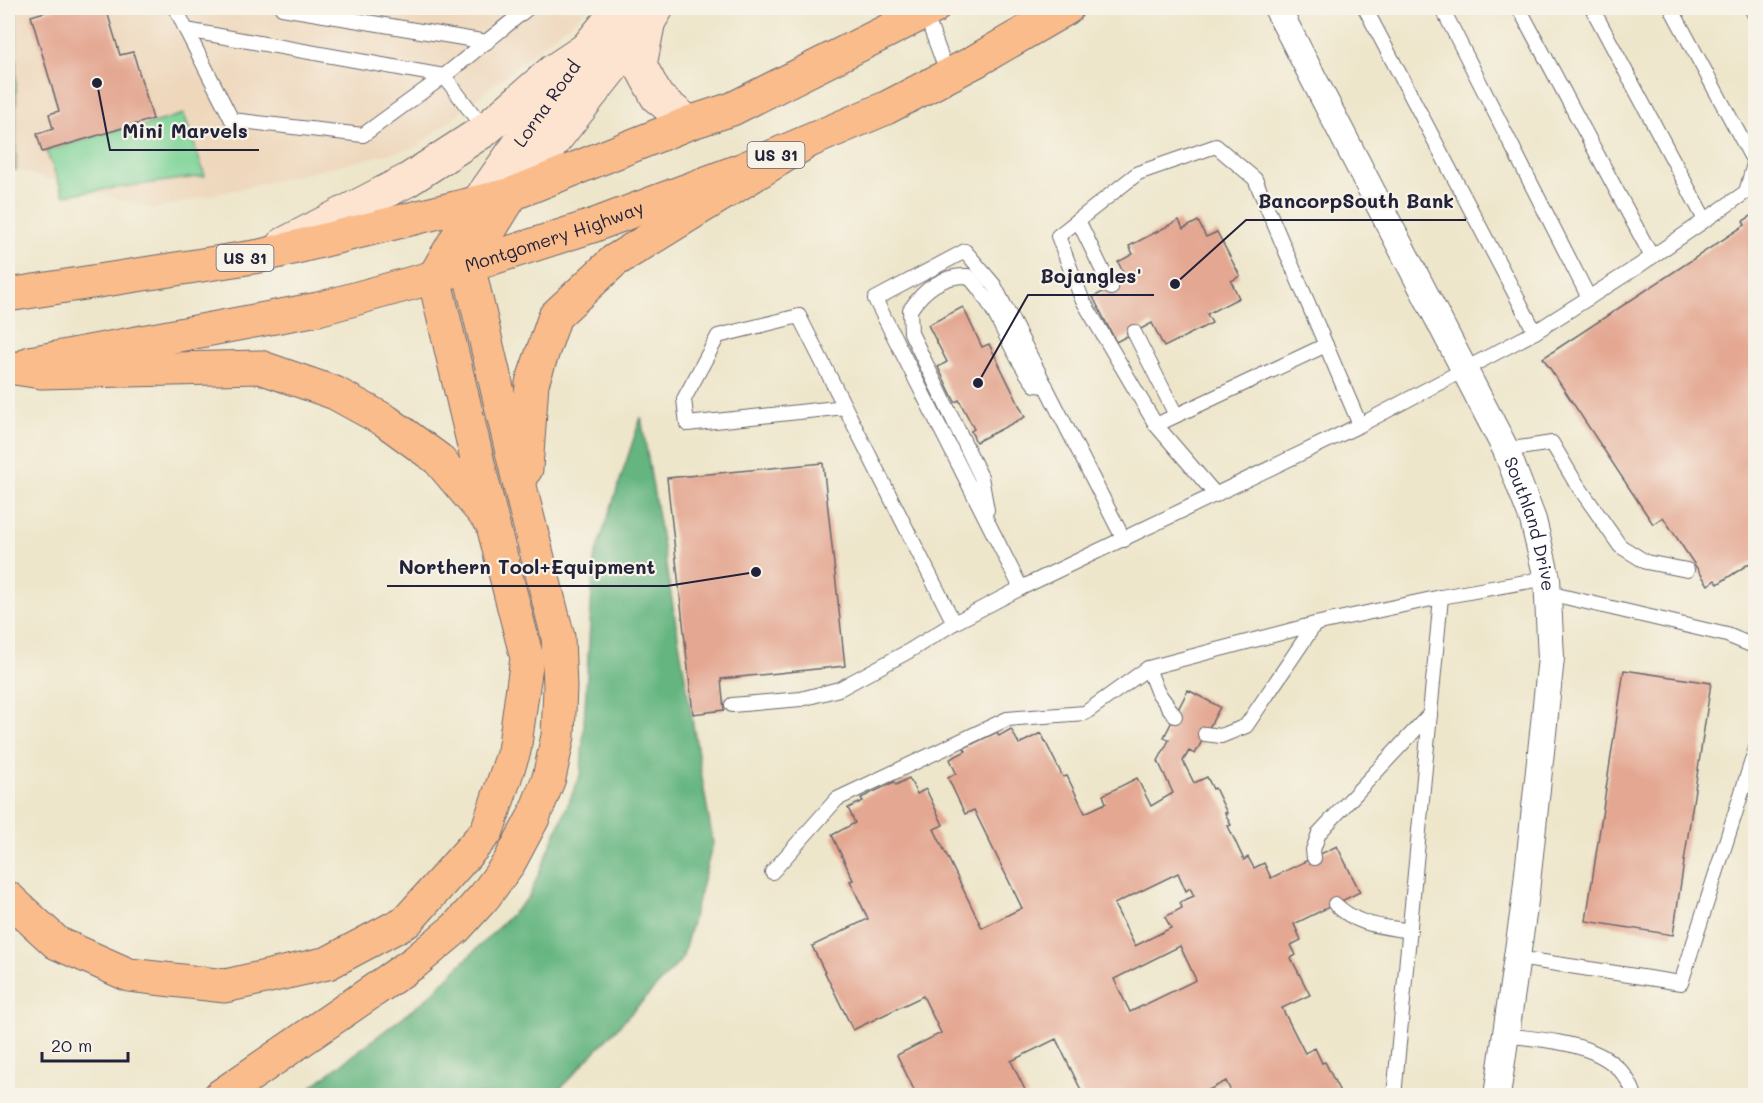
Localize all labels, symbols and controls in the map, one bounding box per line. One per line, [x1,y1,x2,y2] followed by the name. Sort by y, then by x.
[507,55,585,152] street label: Lorna Road
[110,112,259,150] callout: Mini Marvels
[122,117,248,143] text: Mini Marvels
[748,142,804,168] road number: US 31
[1246,182,1466,220] callout: BancorpSouth Bank
[1258,187,1454,213] text: BancorpSouth Bank
[461,195,647,277] street label: Montgomery Highway
[216,245,274,271] road number: US 31
[1028,257,1154,295] callout: Bojangles'
[1040,262,1142,288] text: Bojangles'
[1499,453,1561,592] street label: Southland Drive
[387,548,667,586] callout: Northern Tool+Equipment
[399,553,655,579] text: Northern Tool+Equipment
[42,1025,128,1063] scale bar
[51,1033,92,1057] text: 20 m

